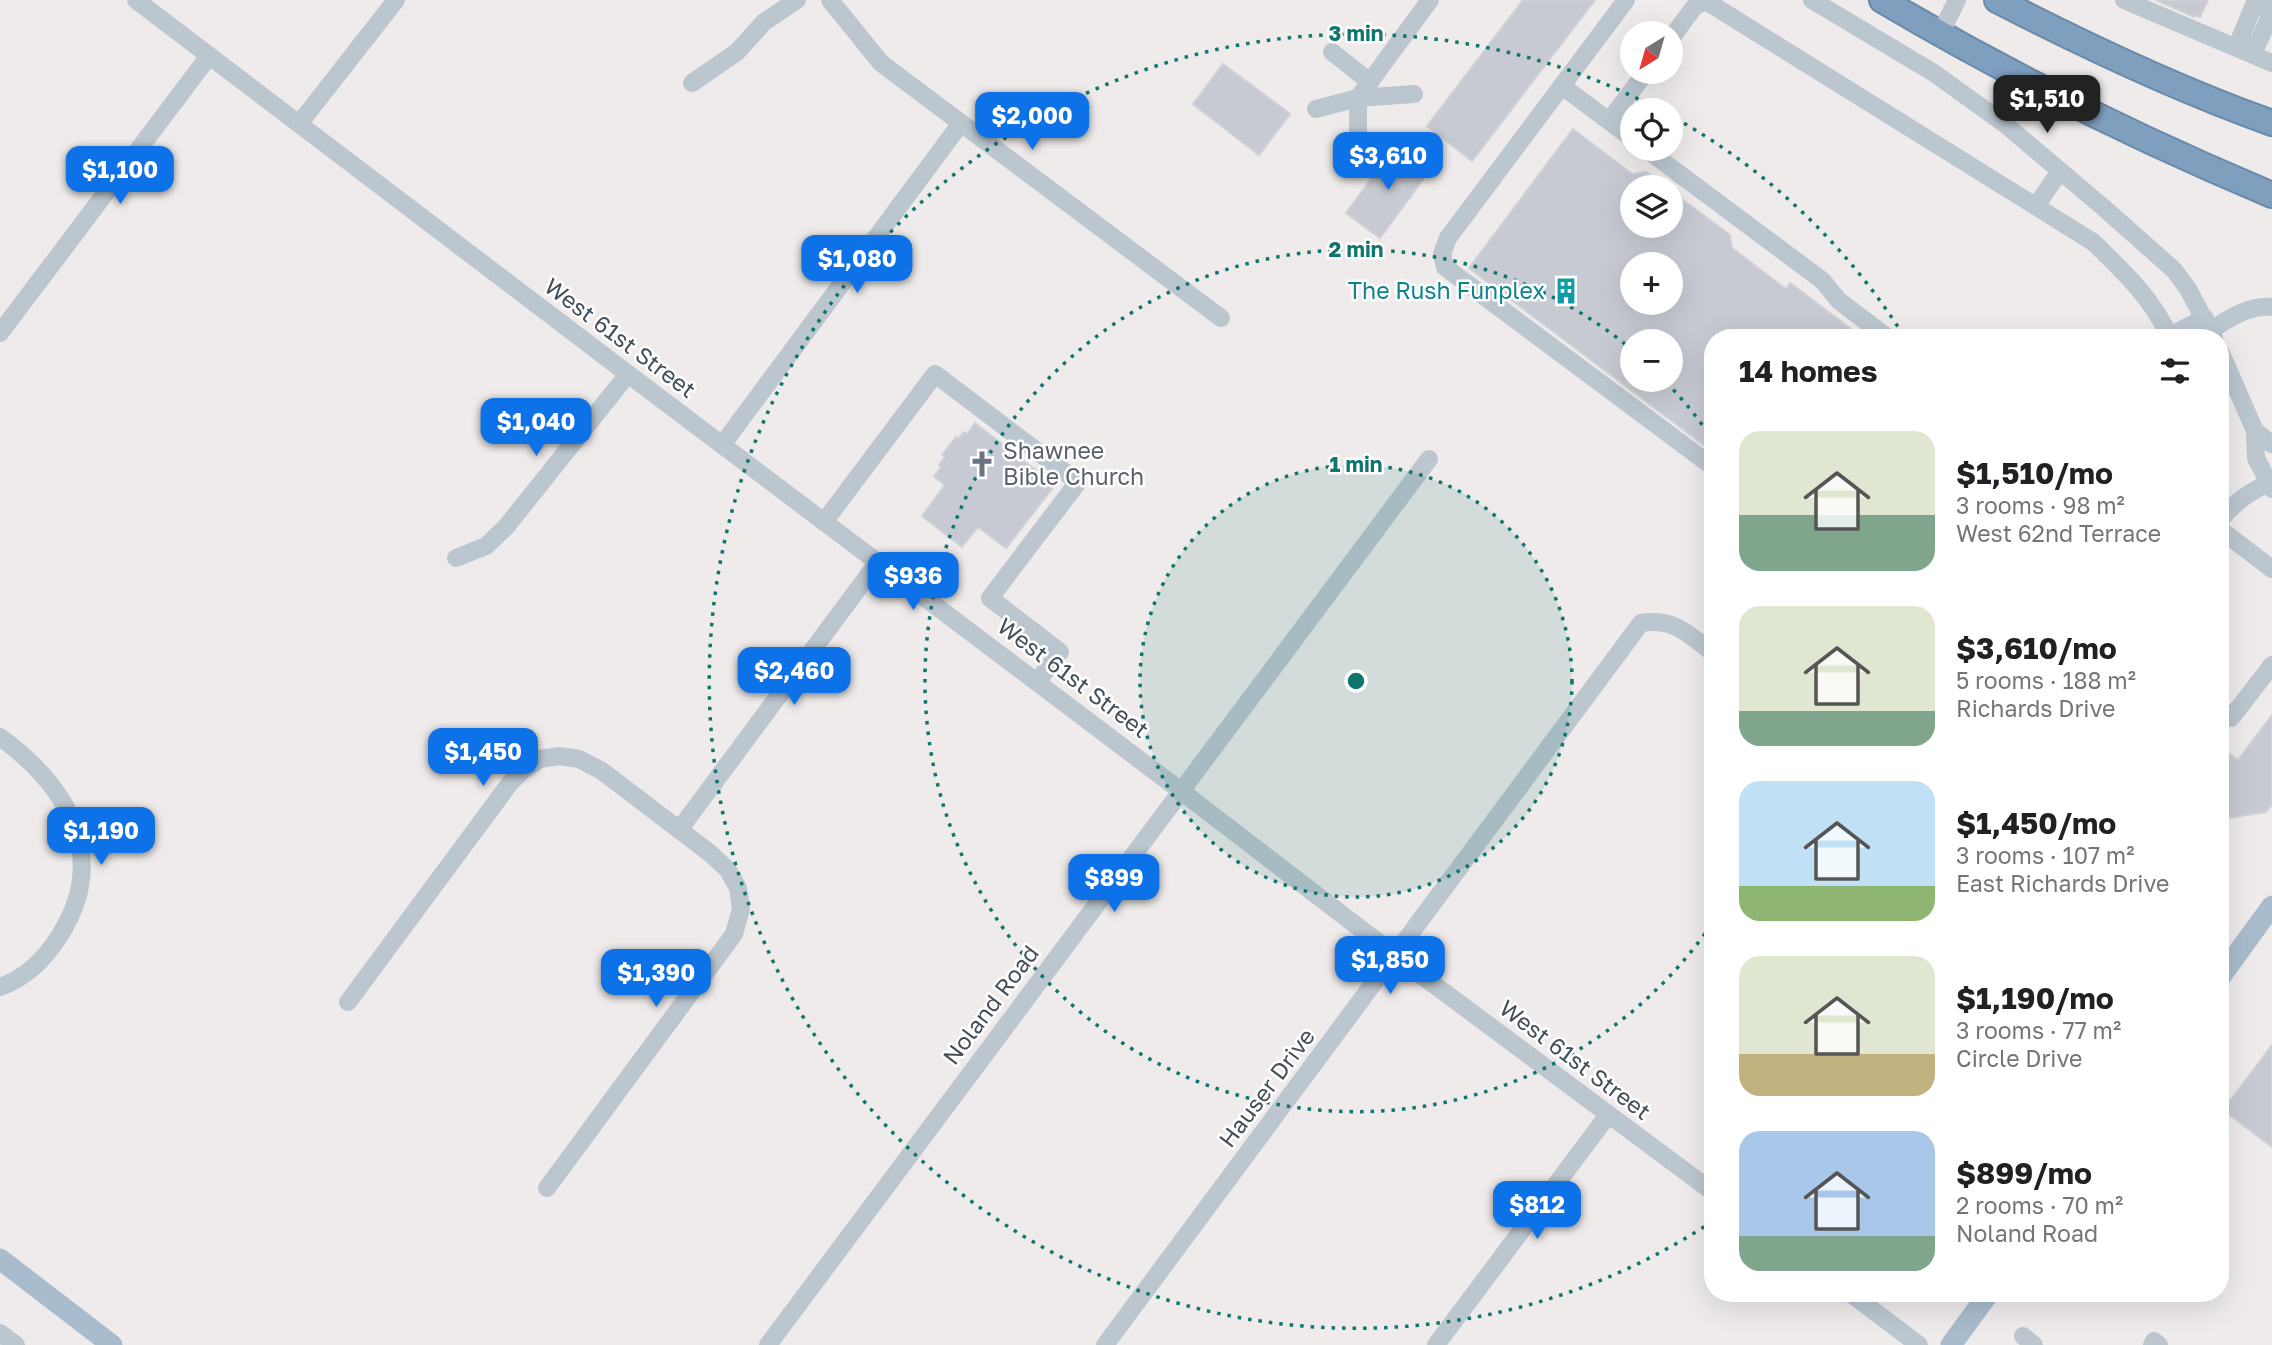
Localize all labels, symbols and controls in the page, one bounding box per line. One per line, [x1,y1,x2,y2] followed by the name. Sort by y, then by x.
[1329,20,1383,46] text: 3 min
[1620,21,1684,84] north arrow
[1620,21,1683,392] map controls
[1990,76,2104,135] pin: $1,510
[2009,84,2085,112] text: $1,510
[975,92,1089,152] pin: $2,000
[1620,98,1683,161] button: locate
[991,101,1073,129] text: $2,000
[1331,132,1445,192] pin: $3,610
[1349,141,1427,169] text: $3,610
[63,146,177,206] pin: $1,100
[82,155,158,183] text: $1,100
[1620,175,1683,238] button: layers
[800,236,914,295] pin: $1,080
[1329,236,1383,262] text: 2 min
[817,244,897,272] text: $1,080
[1620,252,1683,315] button: +
[540,271,702,403] street label: West 61st Street
[1348,276,1545,304] place label: The Rush Funplex
[1551,276,1581,306] building icon: The Rush Funplex
[1620,329,1683,392] button: −
[2156,352,2194,390] icon: filters
[1739,353,1878,389] text: 14 homes
[479,398,593,458] pin: $1,040
[497,407,575,435] text: $1,040
[1003,436,1144,490] place label: Shawnee Bible Church
[967,449,997,479] church icon: Shawnee Bible Church
[1330,451,1382,477] text: 1 min
[1956,455,2113,491] text: $1,510/mo
[1795,459,1879,543] icon: home
[1956,491,2125,519] text: 3 rooms · 98 m²
[1956,519,2161,547] text: West 62nd Terrace
[872,552,954,612] pin: $936
[884,561,942,589] text: $936
[993,611,1155,743] street label: West 61st Street
[1956,630,2117,666] text: $3,610/mo
[1795,634,1879,718] icon: home
[737,648,851,707] pin: $2,460
[754,656,834,684] text: $2,460
[1956,666,2136,694] text: 5 rooms · 188 m²
[1344,669,1368,693] centre of rings
[1956,694,2115,722] text: Richards Drive
[426,728,540,788] pin: $1,450
[444,737,522,765] text: $1,450
[1956,805,2116,841] text: $1,450/mo
[44,808,158,867] pin: $1,190
[1795,809,1879,893] icon: home
[63,816,139,844] text: $1,190
[1956,841,2134,869] text: 3 rooms · 107 m²
[1073,855,1155,914] pin: $899
[1084,863,1144,891] text: $899
[1956,869,2169,897] text: East Richards Drive
[1333,936,1447,996] pin: $1,850
[936,939,1044,1070] street label: Noland Road
[1351,945,1429,973] text: $1,850
[599,950,713,1009] pin: $1,390
[617,958,695,986] text: $1,390
[1956,980,2114,1016] text: $1,190/mo
[1795,984,1879,1068] icon: home
[1495,993,1657,1125] street label: West 61st Street
[1956,1016,2121,1044] text: 3 rooms · 77 m²
[1212,1022,1320,1152] street label: Hauser Drive
[1956,1044,2082,1072] text: Circle Drive
[1956,1155,2092,1191] text: $899/mo
[1795,1159,1879,1243] icon: home
[1496,1182,1578,1241] pin: $812
[1509,1190,1565,1218] text: $812
[1956,1191,2123,1219] text: 2 rooms · 70 m²
[1956,1219,2098,1247] text: Noland Road

